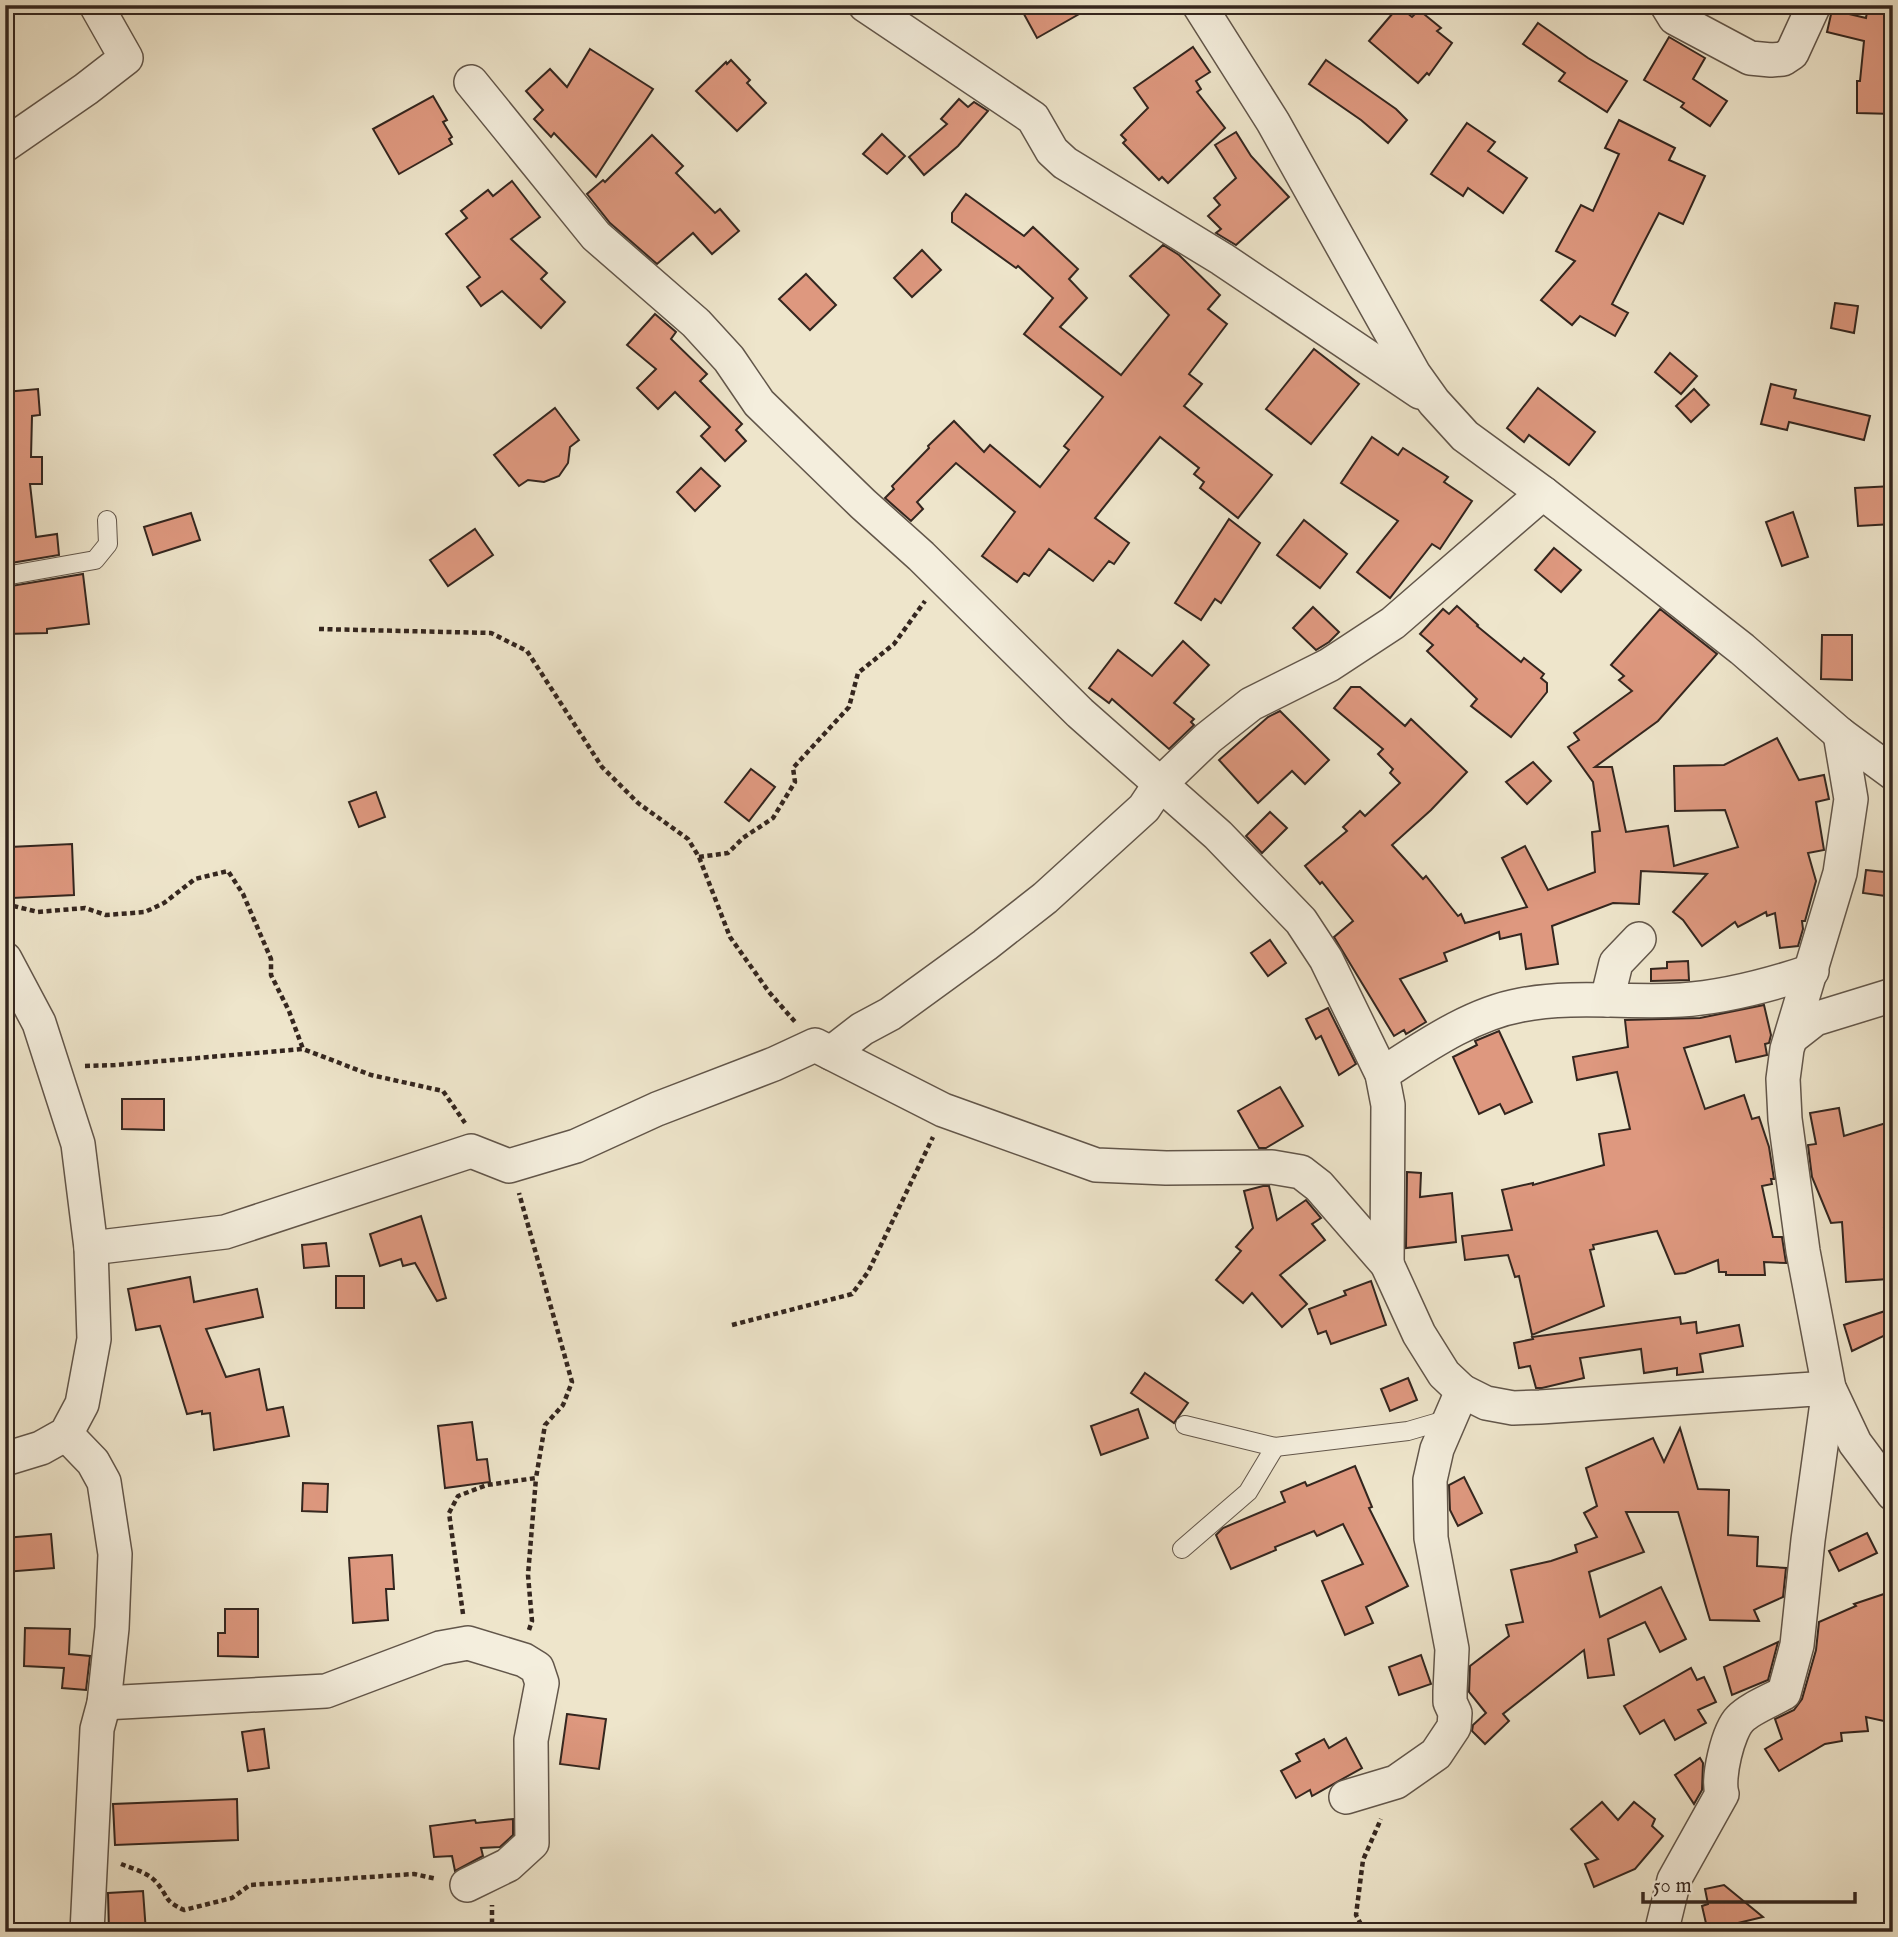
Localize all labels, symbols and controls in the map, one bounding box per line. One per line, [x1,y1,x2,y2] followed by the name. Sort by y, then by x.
[1643,1860,1854,1904] scale bar
[1653,1873,1692,1900] text: 50 m

